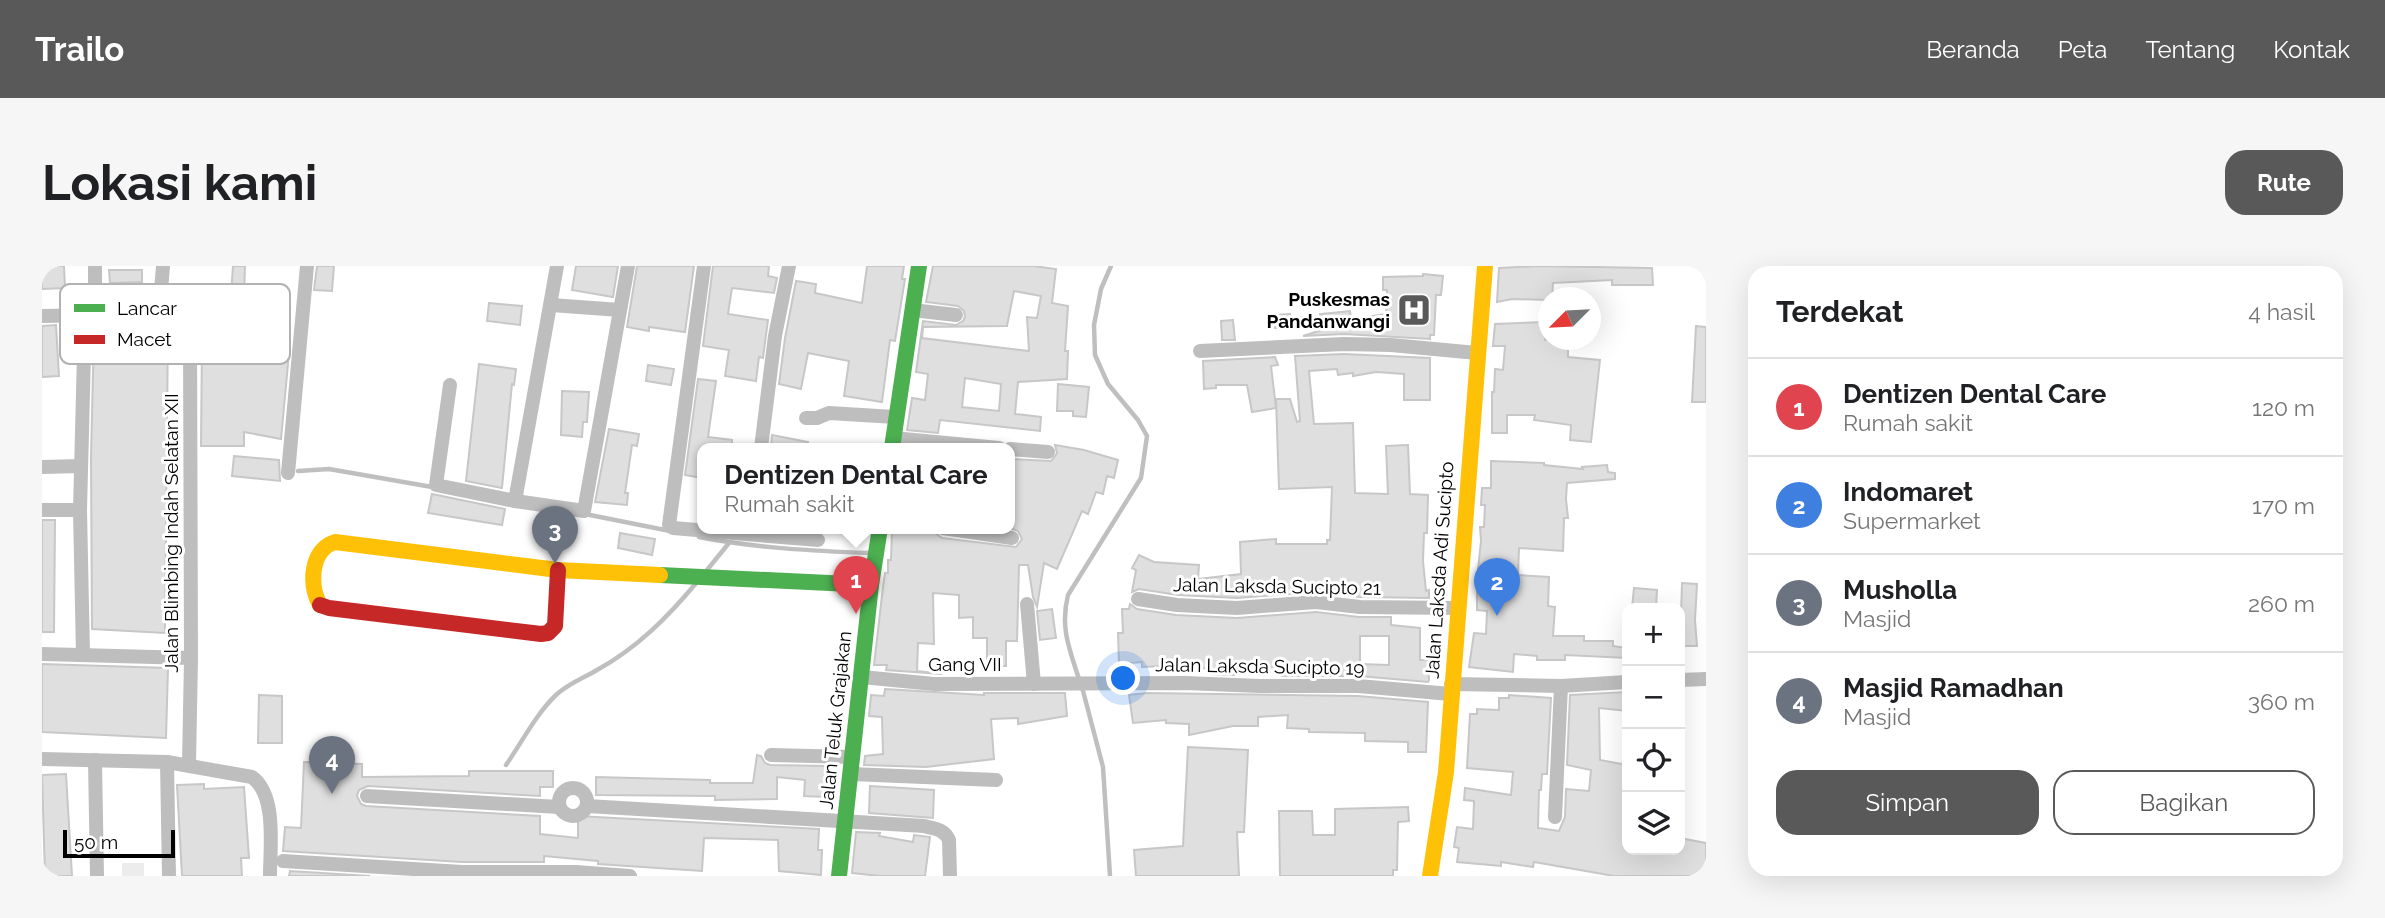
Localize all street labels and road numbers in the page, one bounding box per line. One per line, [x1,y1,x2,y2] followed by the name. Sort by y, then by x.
[160,393,182,673] street label: Jalan Blimbing Indah Selatan XII
[1420,461,1458,679] street label: Jalan Laksda Adi Sucipto
[1173,573,1381,599] street label: Jalan Laksda Sucipto 21
[815,630,855,810] street label: Jalan Teluk Grajakan
[928,653,1002,675] street label: Gang VII
[1155,653,1365,679] street label: Jalan Laksda Sucipto 19

